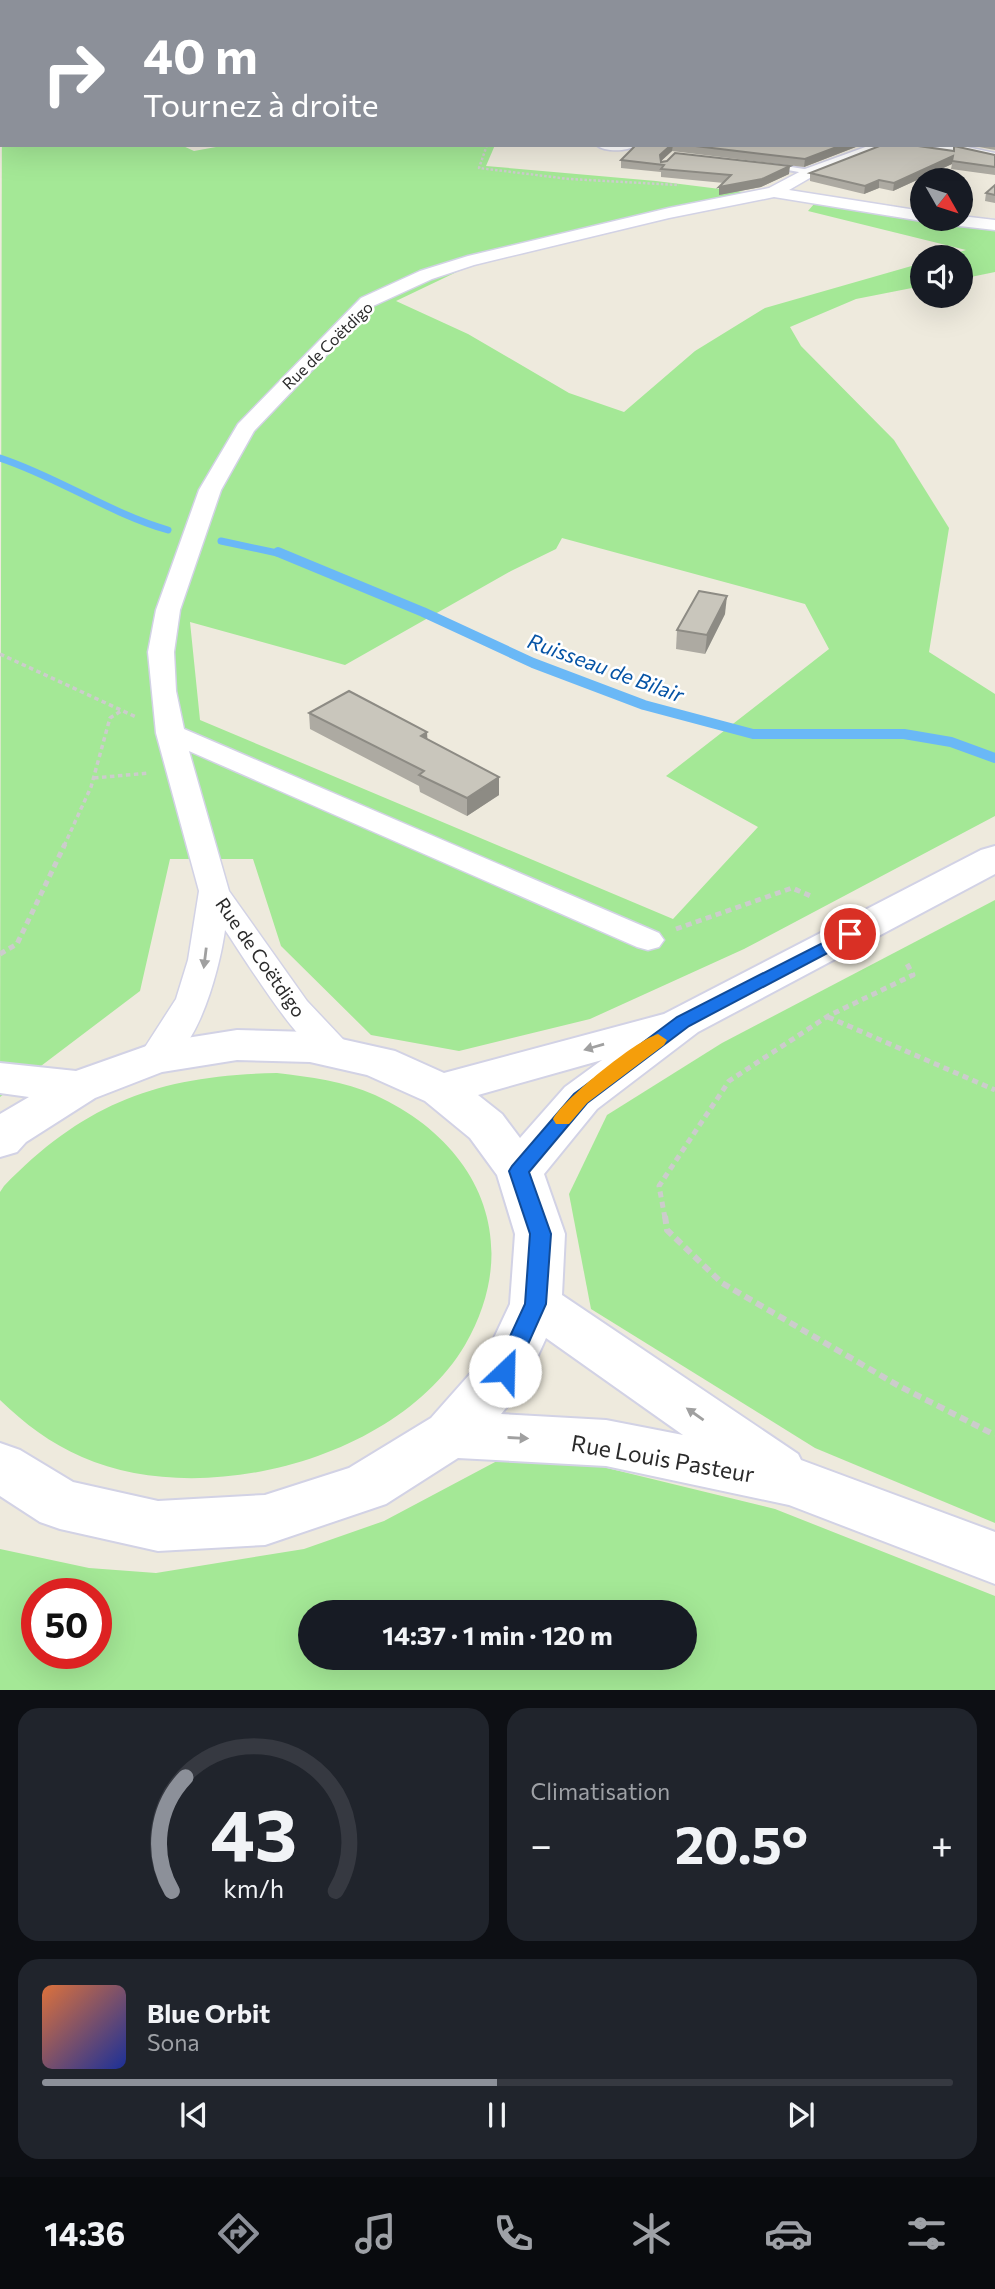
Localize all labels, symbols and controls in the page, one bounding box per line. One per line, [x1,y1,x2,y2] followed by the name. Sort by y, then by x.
[143,24,258,84] text: 40 m
[28,28,119,119] icon: right
[143,84,379,124] text: Tournez à droite
[910,168,973,231] north arrow
[910,168,973,308] map controls
[910,245,973,308] button: sound
[278,297,376,393] street label: Rue de Coëtdigo
[525,627,688,707] water label: Ruisseau de Bilair
[211,893,311,1021] street label: Rue de Coëtdigo
[820,904,880,964] pin
[831,915,869,953] icon: arrive
[200,947,211,969] one-way arrow
[583,1042,605,1053] one-way arrow
[468,1334,542,1408] position arrow
[686,1407,704,1421] one-way arrow
[569,1428,757,1488] street label: Rue Louis Pasteur
[507,1432,529,1443] one-way arrow
[21,1578,112,1669] speed limit sign: 50
[382,1619,613,1650] text: 14:37 · 1 min · 120 m
[531,1777,670,1805] text: Climatisation
[210,1787,297,1876] text: 43
[675,1811,808,1875] text: 20.5°
[531,1820,552,1867] text: −
[931,1820,953,1867] text: +
[223,1872,284,1902] text: km/h
[147,1997,270,2028] text: Blue Orbit
[147,2028,199,2056] text: Sona
[175,2096,213,2134] icon: previous
[478,2096,516,2134] icon: pause
[782,2096,820,2134] icon: next
[214,2209,263,2258] icon: directions
[351,2209,400,2258] icon: music
[489,2209,538,2258] icon: phone
[627,2209,676,2258] icon: climate
[764,2209,813,2258] icon: car
[902,2209,951,2258] icon: filters
[44,2213,125,2253] text: 14:36

